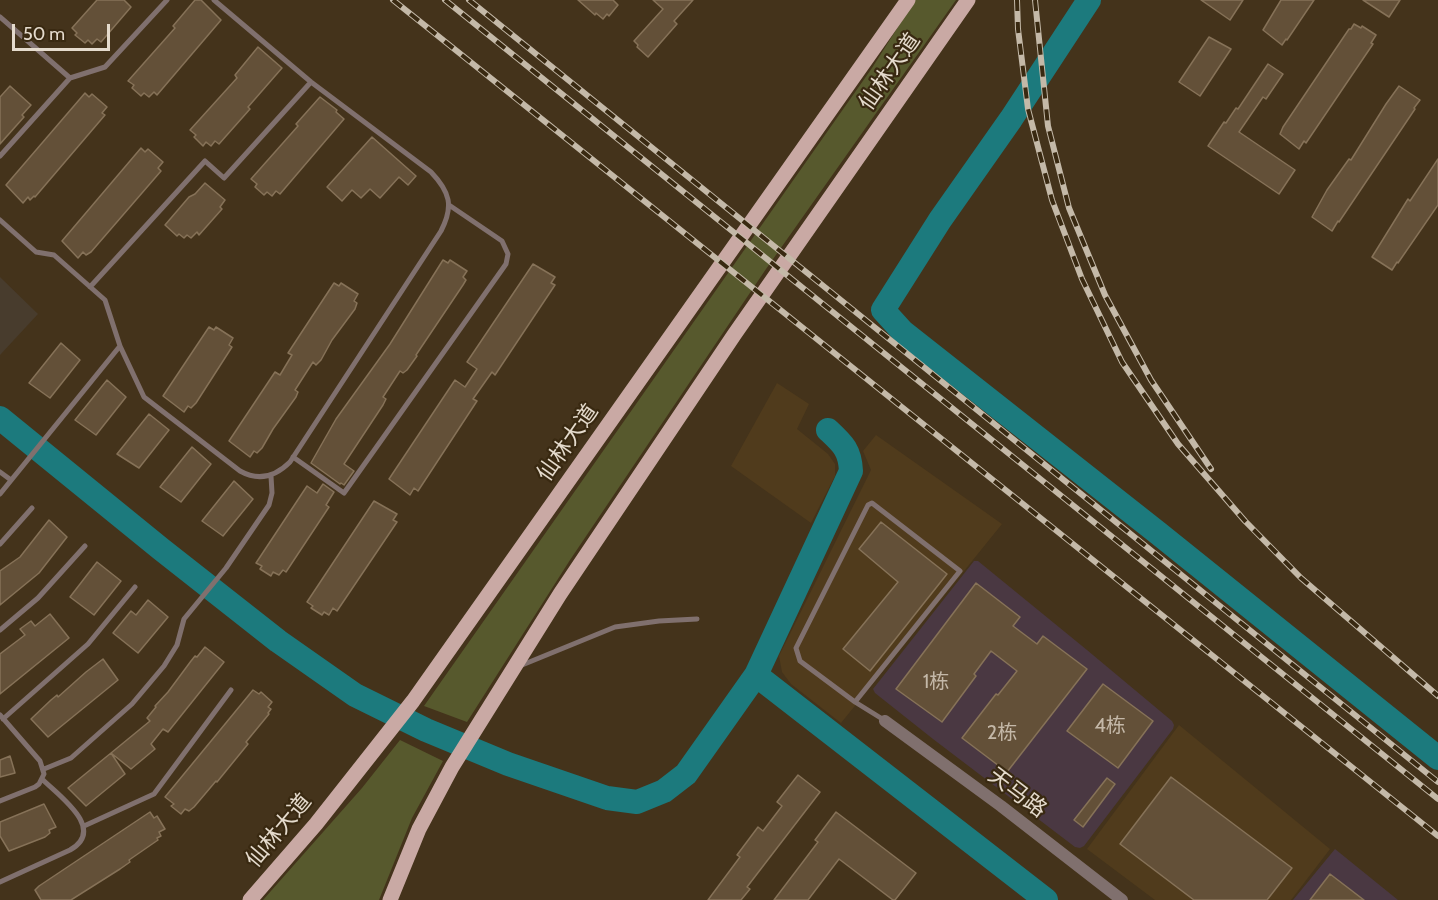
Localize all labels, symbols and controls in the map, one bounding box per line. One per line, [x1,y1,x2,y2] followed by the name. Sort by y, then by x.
[15,12,112,50] scale bar
[23,23,65,45] text: 50 m
[854,28,926,116] street label: 仙林大道
[532,399,604,487] street label: 仙林大道
[923,670,949,694] house number: 1栋
[1094,714,1126,738] house number: 4栋
[987,721,1017,745] house number: 2栋
[983,763,1051,823] street label: 天马路
[241,789,317,873] street label: 仙林大道

